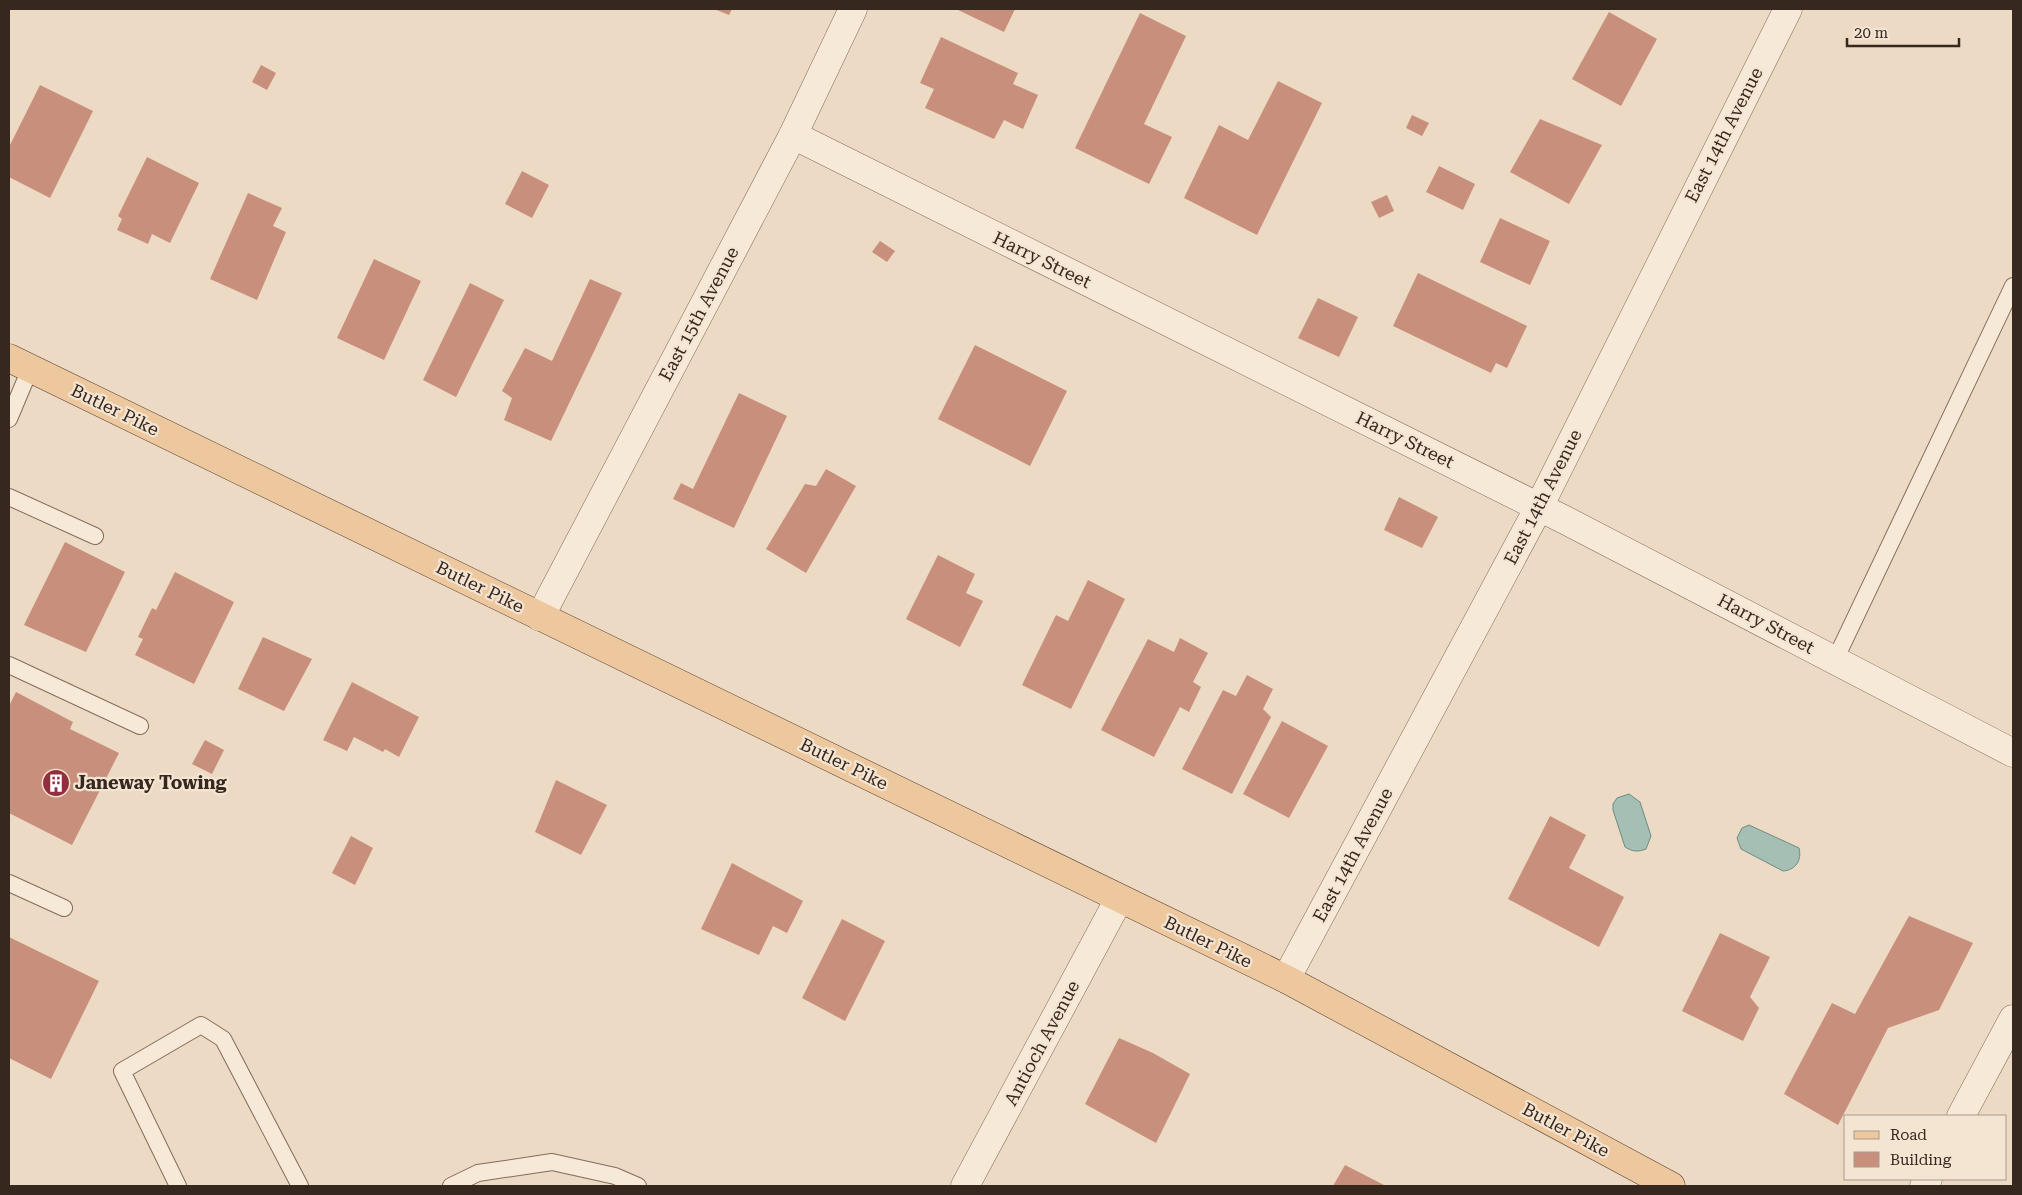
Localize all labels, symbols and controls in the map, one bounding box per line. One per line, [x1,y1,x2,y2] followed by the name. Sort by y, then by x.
[1847,15,1960,47] scale bar
[1854,24,1889,42] text: 20 m
[1680,64,1767,206] street label: East 14th Avenue
[990,227,1095,292] street label: Harry Street
[654,243,743,384] street label: East 15th Avenue
[68,379,163,440] street label: Butler Pike
[1353,407,1458,472] street label: Harry Street
[1499,426,1586,568] street label: East 14th Avenue
[433,556,528,617] street label: Butler Pike
[1714,589,1818,658] street label: Harry Street
[797,733,892,794] street label: Butler Pike
[41,768,71,798] building icon: Janeway Towing
[75,772,228,793] place label: Janeway Towing
[1308,784,1397,925] street label: East 14th Avenue
[1161,911,1256,972] street label: Butler Pike
[1000,977,1083,1109] street label: Antioch Avenue
[1519,1098,1613,1161] street label: Butler Pike
[1844,1115,2007,1180] legend
[1890,1126,1927,1144] text: Road
[1890,1151,1952,1169] text: Building

